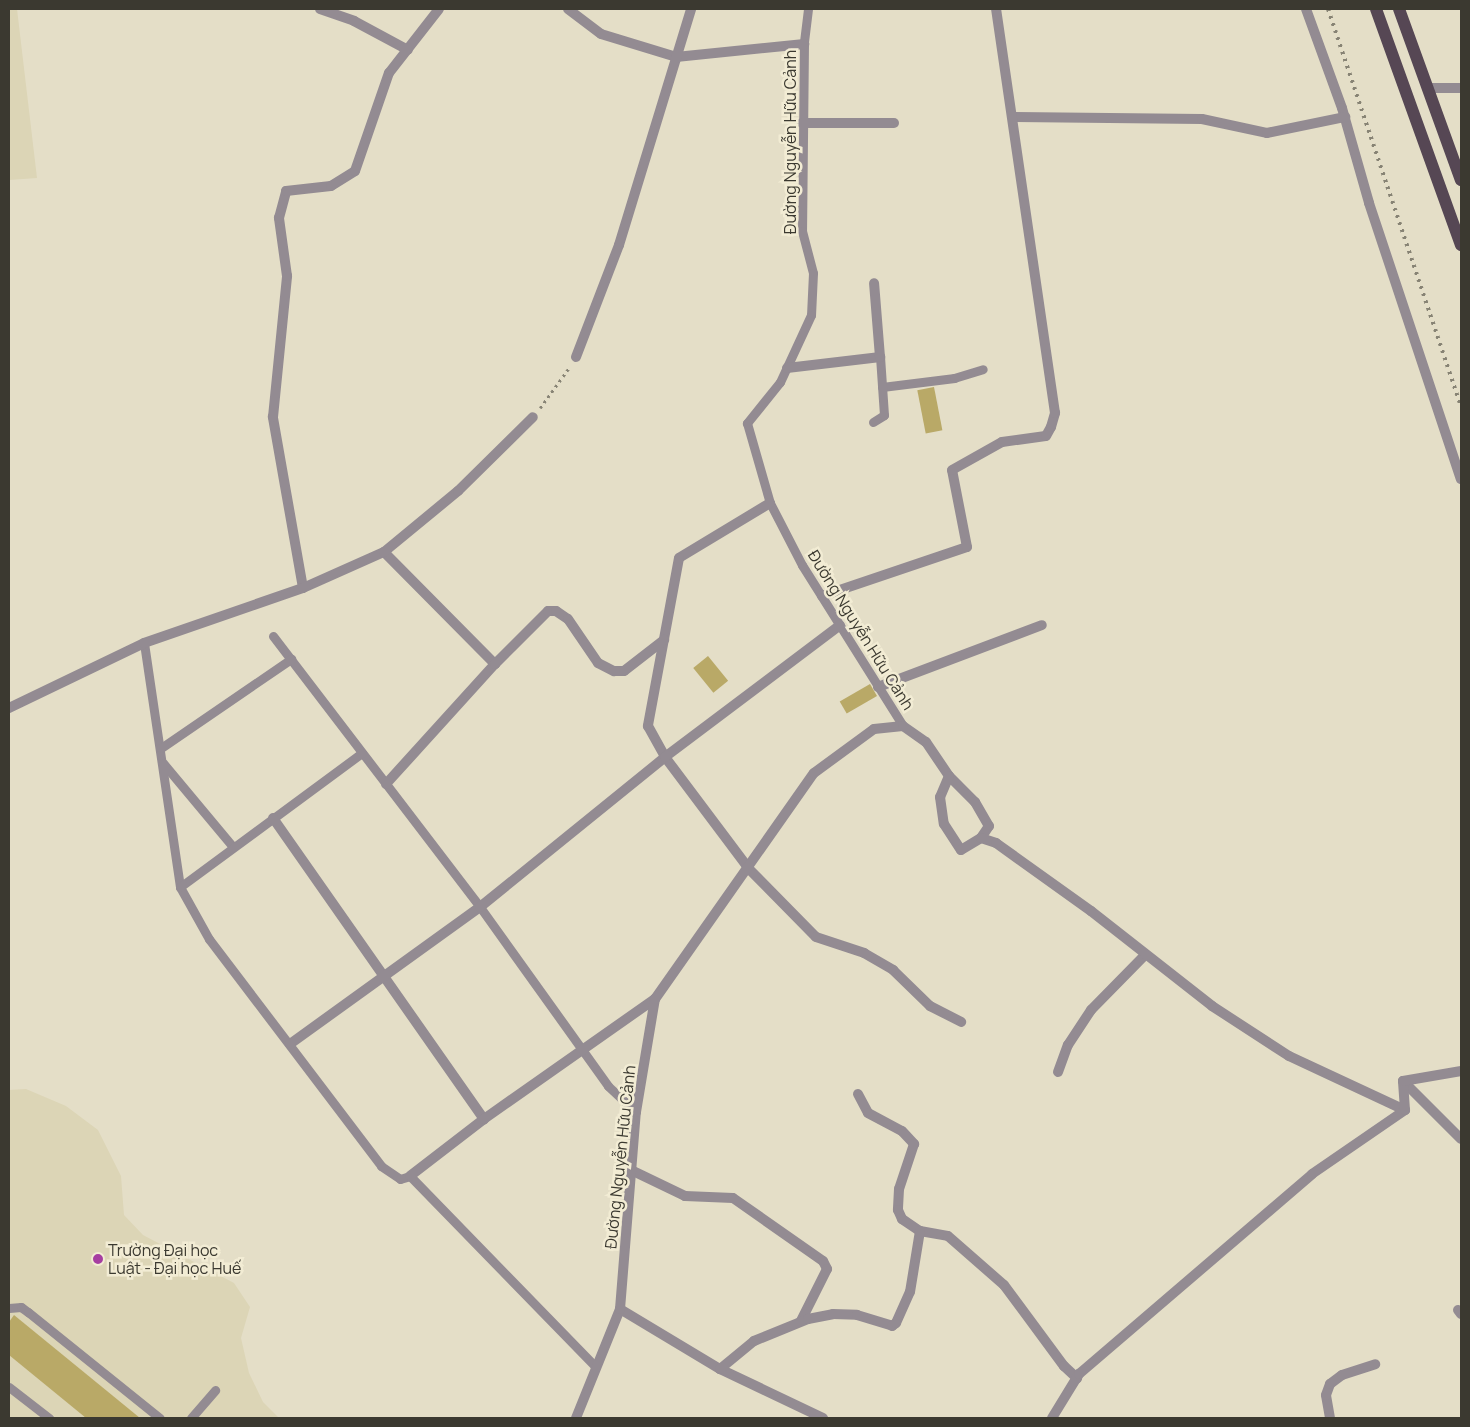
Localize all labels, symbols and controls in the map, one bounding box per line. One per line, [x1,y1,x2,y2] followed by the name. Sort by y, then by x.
[780,50,800,234] street label: Đường Nguyễn Hữu Cảnh
[804,547,918,713] street label: Đường Nguyễn Hữu Cảnh
[601,1064,639,1250] street label: Đường Nguyễn Hữu Cảnh
[108,1240,241,1278] place label: Trường Đại học Luật - Đại học Huế
[92,1253,104,1265] marker: Trường Đại học Luật - Đại học Huế

